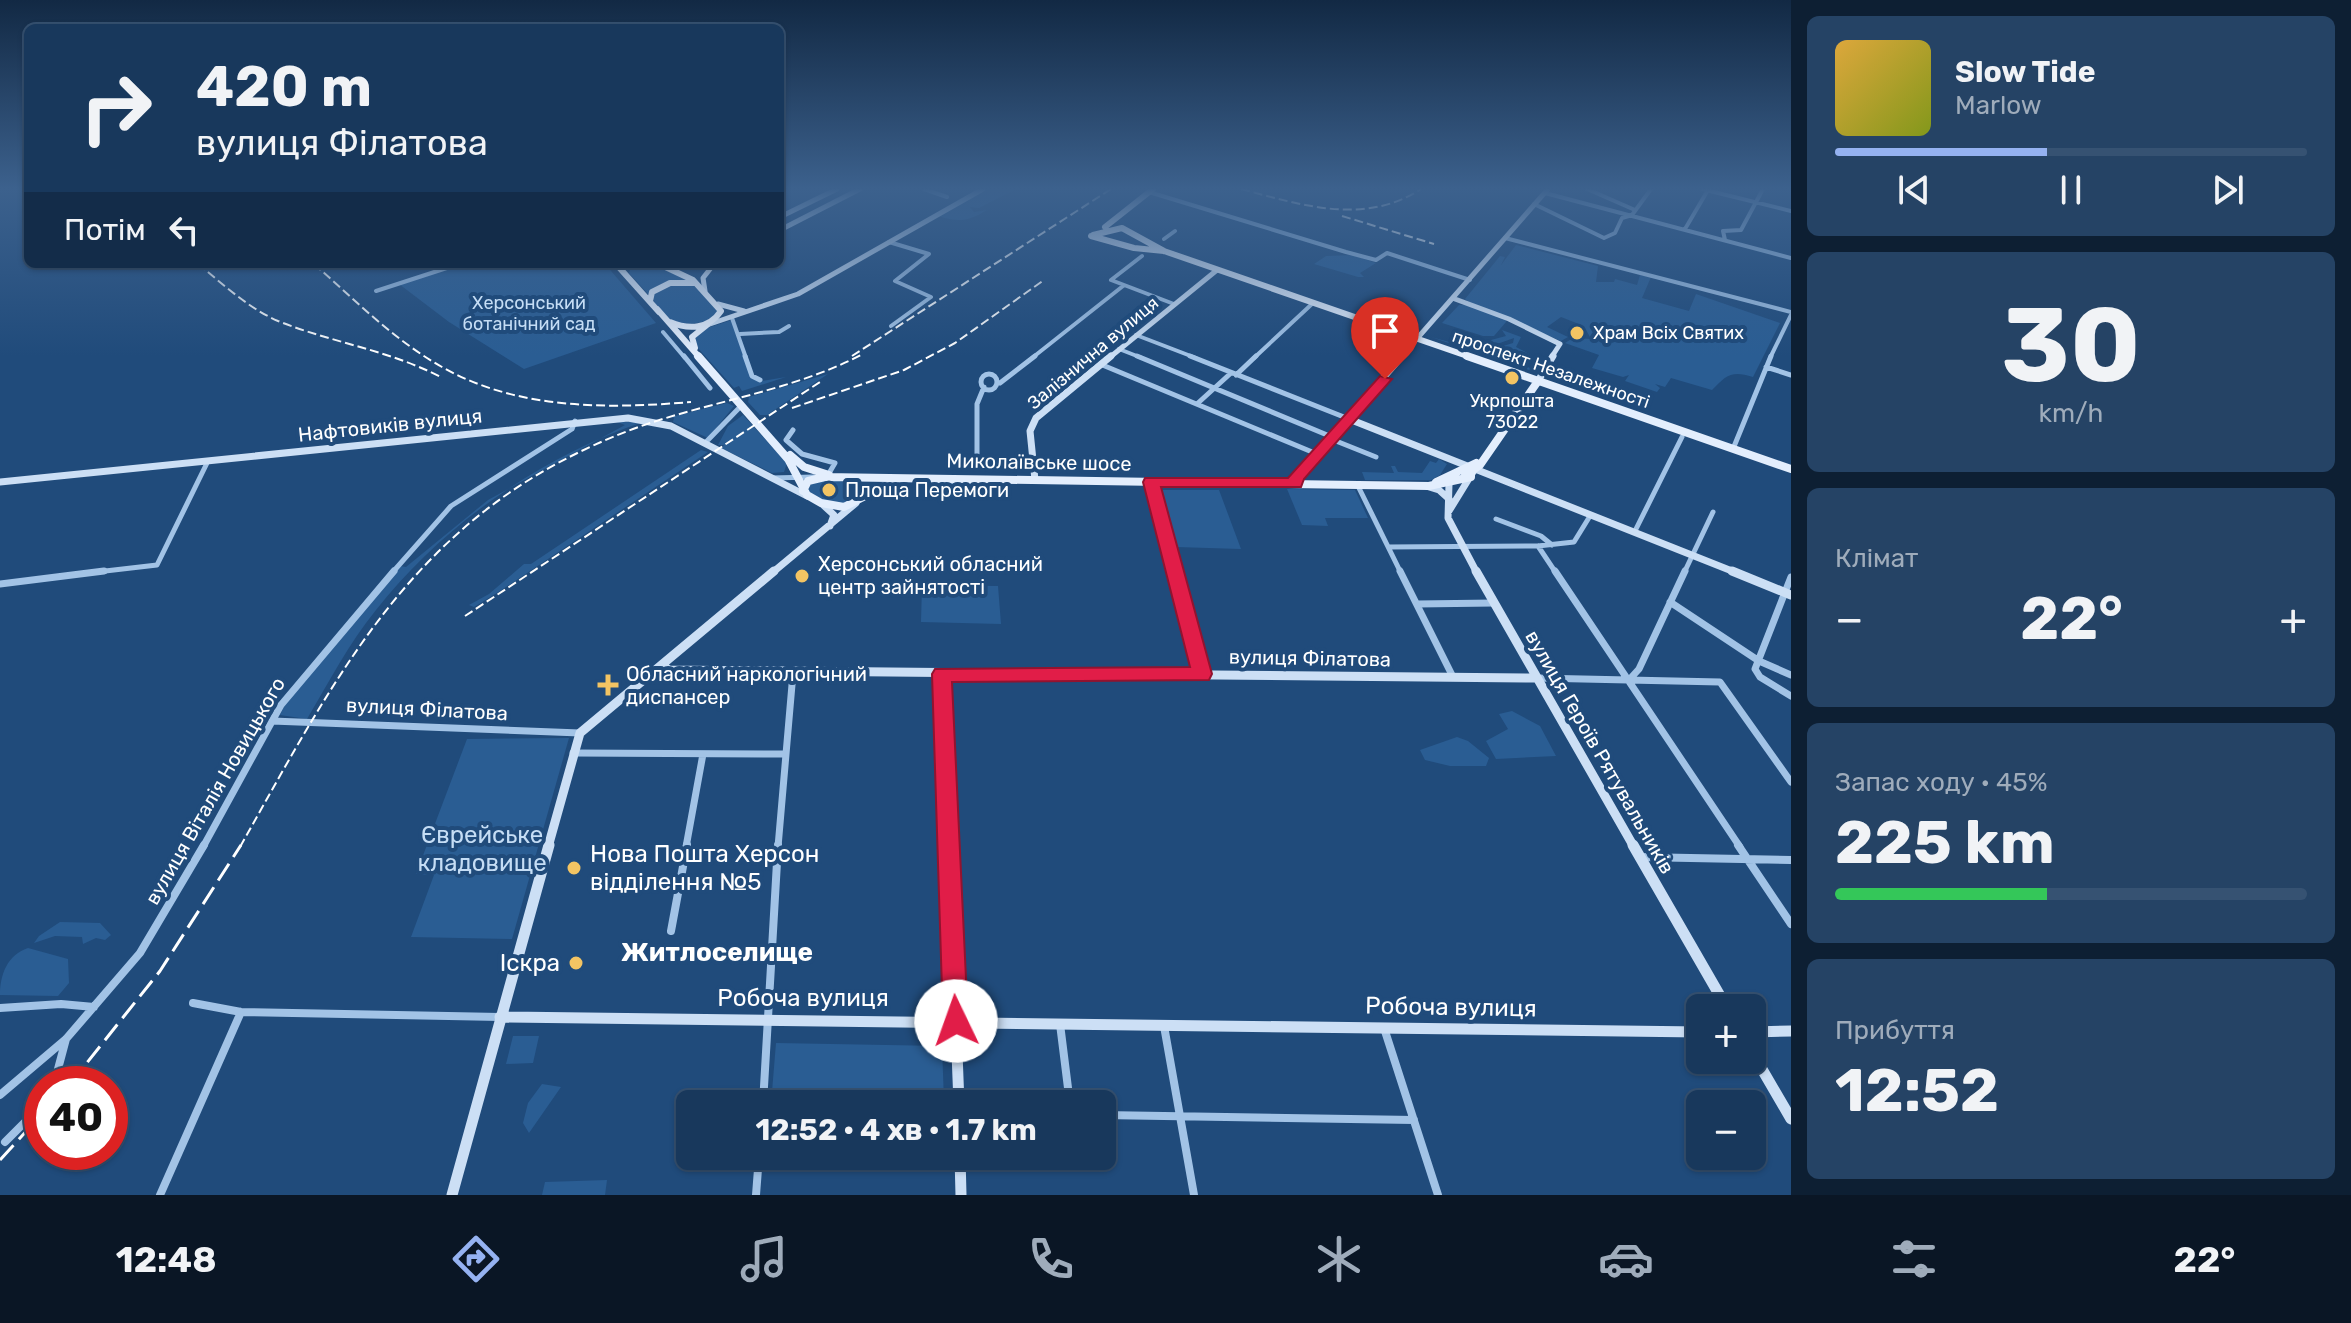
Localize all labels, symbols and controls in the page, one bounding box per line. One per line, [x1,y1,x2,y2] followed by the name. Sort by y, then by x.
[196,54,372,120] text: 420 m
[1955,54,2095,90] text: Slow Tide
[64,56,168,160] icon: right
[1955,90,2042,121] text: Marlow
[196,121,488,164] text: вулиця Філатова
[1892,168,1936,212] icon: previous
[2049,168,2093,212] icon: pause
[2206,168,2250,212] icon: next
[162,208,206,252] icon: left
[64,212,146,248] text: Потім
[2001,284,2141,407] text: 30
[462,292,596,335] park label: Херсонський ботанічний сад
[1023,292,1163,414] street label: Залізнична вулиця
[1351,297,1419,379] pin
[1363,309,1407,353] icon: arrive
[1593,322,1744,344] place label: Храм Всіх Святих
[1568,324,1586,342] marker: Храм Всіх Святих
[1449,325,1653,413] street label: проспект Незалежності
[1503,369,1521,387] marker: Укрпошта 73022
[1470,390,1554,433] place label: Укрпошта 73022
[2039,398,2103,429] text: km/h
[297,403,483,447] street label: Нафтовиків вулиця
[946,448,1132,476] street label: Миколаївське шосе
[845,478,1009,502] place label: Площа Перемоги
[820,481,838,499] marker: Площа Перемоги
[1835,543,1918,574] text: Клімат
[818,552,1043,599] place label: Херсонський обласний центр зайнятості
[793,567,811,585] marker: Херсонський обласний центр зайнятості
[2020,583,2123,654] text: 22°
[1835,593,1864,645] text: −
[2280,593,2307,645] text: +
[1520,626,1680,878] street label: вулиця Героїв Рятувальників
[1229,645,1391,671] street label: вулиця Філатова
[626,662,867,709] place label: Обласний наркологічний диспансер
[140,673,290,909] street label: вулиця Віталія Новицького
[597,674,619,696] marker: Обласний наркологічний диспансер
[345,693,509,725] street label: вулиця Філатова
[1835,767,2047,798] text: Запас ходу · 45%
[1835,807,2055,878] text: 225 km
[417,821,547,877] park label: Єврейське кладовище
[590,840,819,896] place label: Нова Пошта Херсон відділення №5
[565,859,583,877] marker: Нова Пошта Херсон відділення №5
[621,937,813,968] district label: Житлоселище
[500,949,560,977] place label: Іскра
[567,954,585,972] marker: Іскра
[914,979,998,1063] position arrow
[717,984,889,1012] street label: Робоча вулиця
[1365,992,1537,1022] street label: Робоча вулиця
[1686,994,1766,1170] map controls
[1686,994,1766,1074] button: +
[1835,1015,1955,1046] text: Прибуття
[1835,1055,1999,1126] text: 12:52
[24,1066,128,1170] speed limit sign: 40
[1686,1090,1766,1170] button: −
[755,1112,1037,1148] text: 12:52 · 4 хв · 1.7 km
[448,1231,504,1287] icon: directions
[736,1231,792,1287] icon: music
[1023,1231,1079,1287] icon: phone
[1311,1231,1367,1287] icon: climate
[1598,1231,1654,1287] icon: car
[1886,1231,1942,1287] icon: filters
[116,1238,217,1281] text: 12:48
[2174,1238,2235,1281] text: 22°

